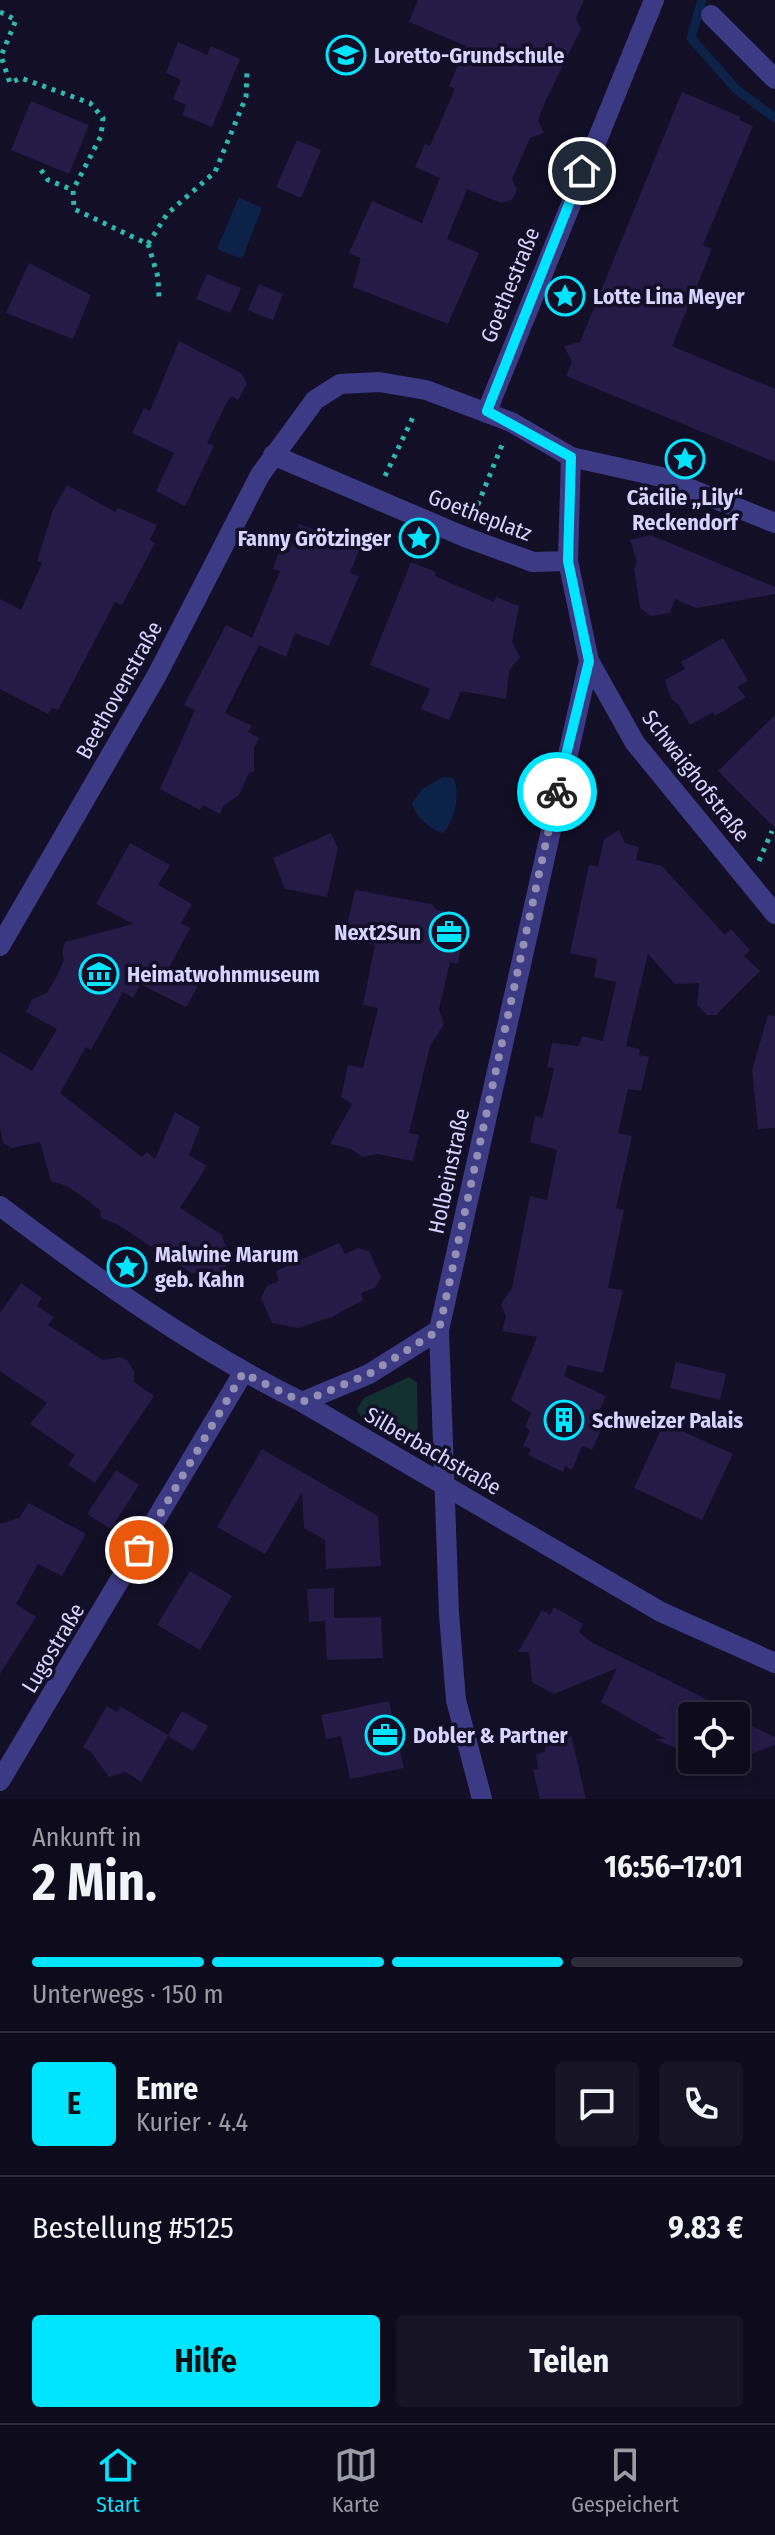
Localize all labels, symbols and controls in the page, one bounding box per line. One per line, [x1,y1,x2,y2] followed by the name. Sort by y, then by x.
[325,34,367,76] school or university icon: Loretto-Grundschule
[374,42,564,69] place label: Loretto-Grundschule
[548,137,616,205] pin
[560,149,604,193] icon: home
[475,224,545,346] street label: Goethestraße
[544,275,586,317] place icon: Lotte Lina Meyer
[593,283,746,310] place label: Lotte Lina Meyer
[664,438,706,480] place icon: Cäcilie „Lily“ Reckendorf
[424,483,536,547] street label: Goetheplatz
[627,484,743,536] place label: Cäcilie „Lily“ Reckendorf
[398,517,440,559] place icon: Fanny Grötzinger
[238,525,392,552] place label: Fanny Grötzinger
[70,616,168,764] street label: Beethovenstraße
[636,705,756,847] street label: Schwaighofstraße
[517,752,597,832] courier
[535,770,579,814] icon: bike
[428,911,470,953] office icon: Next2Sun
[334,919,421,946] place label: Next2Sun
[78,953,120,995] museum icon: Heimatwohnmuseum
[127,961,320,988] place label: Heimatwohnmuseum
[423,1106,475,1236] street label: Holbeinstraße
[155,1241,299,1293] place label: Malwine Marum geb. Kahn
[106,1246,148,1288] place icon: Malwine Marum geb. Kahn
[543,1399,585,1441] building icon: Schweizer Palais
[360,1401,506,1501] street label: Silberbachstraße
[592,1407,743,1434] place label: Schweizer Palais
[105,1516,173,1584] pin
[117,1528,161,1572] icon: bag
[16,1598,90,1698] street label: Lugostraße
[678,1702,750,1774] map controls
[678,1702,750,1774] button: locate
[364,1714,406,1756] office icon: Dobler & Partner
[413,1722,569,1749] place label: Dobler & Partner
[32,1822,141,1853] text: Ankunft in
[604,1849,743,1885] text: 16:56–17:01
[32,1851,157,1914] text: 2 Min.
[32,1979,224,2010] text: Unterwegs · 150 m
[555,2062,639,2146] button: chat
[659,2062,743,2146] button: phone
[136,2071,198,2107] text: Emre
[67,2086,81,2122] text: E
[136,2107,248,2138] text: Kurier · 4.4
[32,2210,234,2246] text: Bestellung #5125
[668,2210,743,2246] text: 9.83 €
[32,2315,380,2407] button: Hilfe
[396,2315,743,2407] button: Teilen
[96,2443,140,2518] tab: Start
[332,2443,379,2518] tab: Karte
[571,2443,679,2518] tab: Gespeichert

